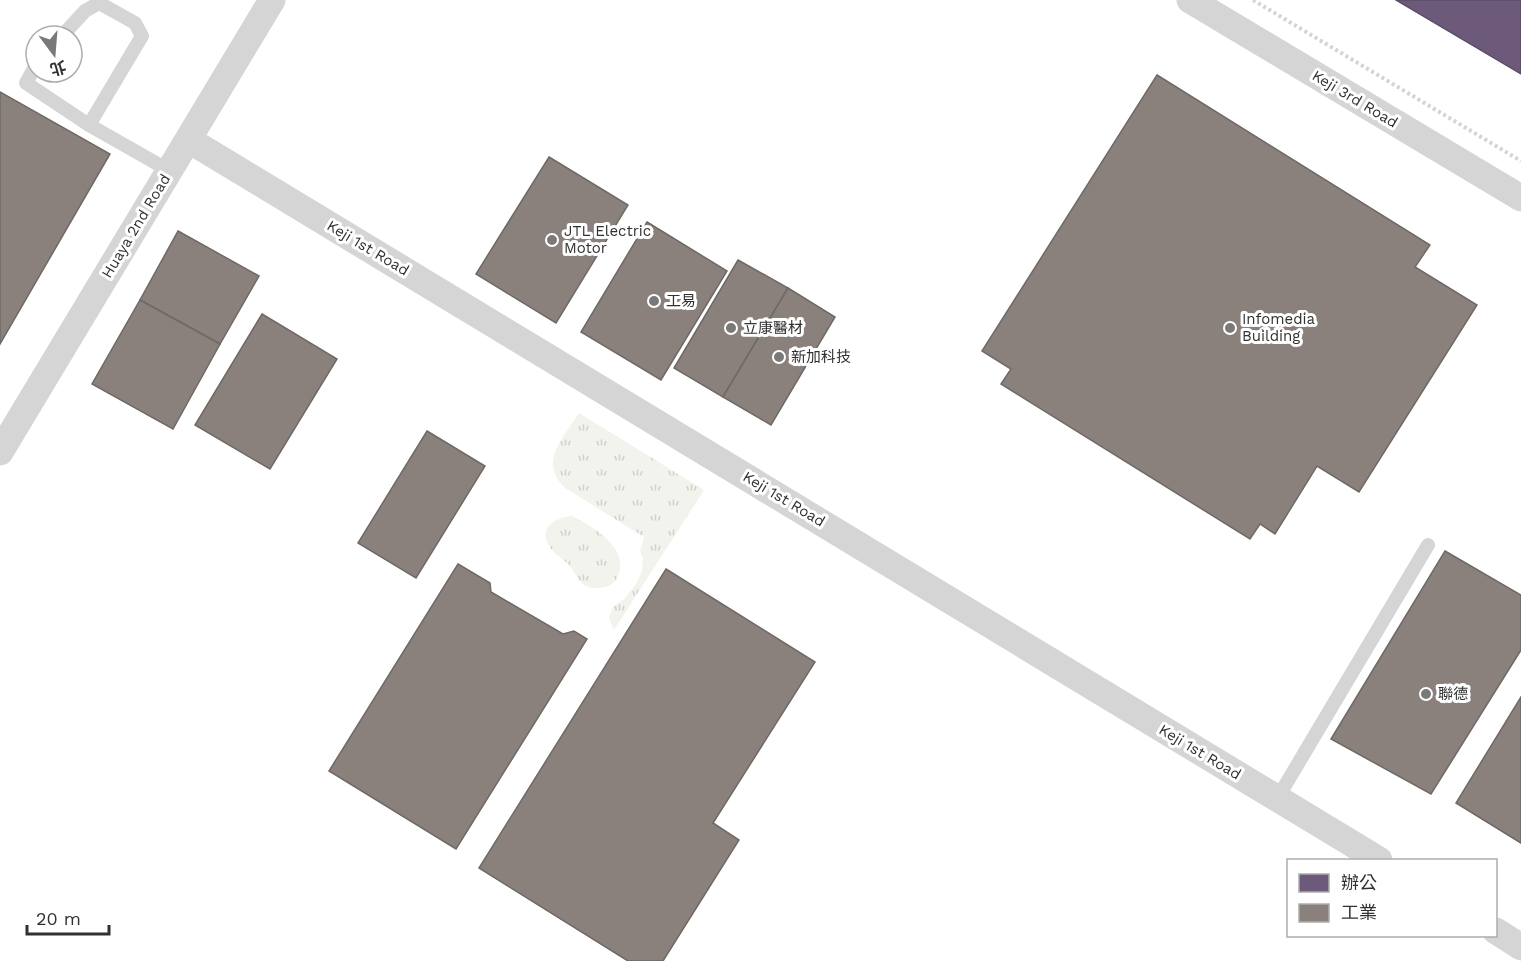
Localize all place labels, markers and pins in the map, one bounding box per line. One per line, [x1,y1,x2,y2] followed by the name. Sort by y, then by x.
[564,222,651,257] place label: JTL Electric Motor
[545,233,559,247] marker: JTL Electric Motor
[666,292,696,310] place label: 工易
[647,294,661,308] marker: 工易
[1242,310,1316,345] place label: Infomedia Building
[743,319,803,337] place label: 立康醫材
[724,321,738,335] marker: 立康醫材
[1223,321,1237,335] marker: Infomedia Building
[791,348,851,366] place label: 新加科技
[772,350,786,364] marker: 新加科技
[1438,685,1468,703] place label: 聯德
[1419,687,1433,701] marker: 聯德

